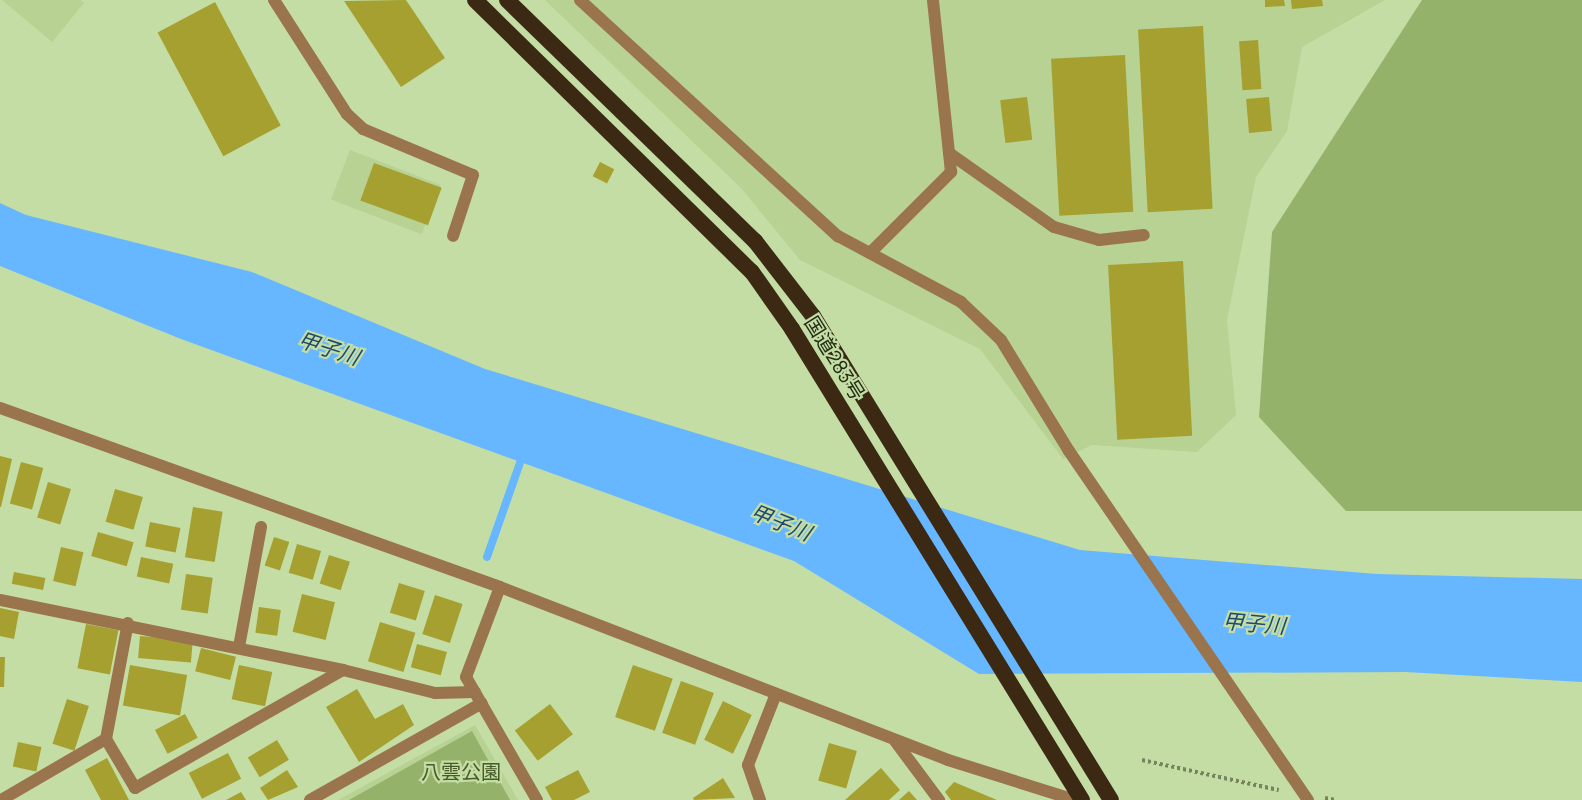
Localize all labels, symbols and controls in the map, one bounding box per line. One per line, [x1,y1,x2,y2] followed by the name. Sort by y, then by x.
[800,312,870,404] street label: 国道283号
[295,326,363,370] water label: 甲子川
[747,499,815,545] water label: 甲子川
[1222,608,1286,638] water label: 甲子川
[421,759,501,783] park label: 八雲公園

